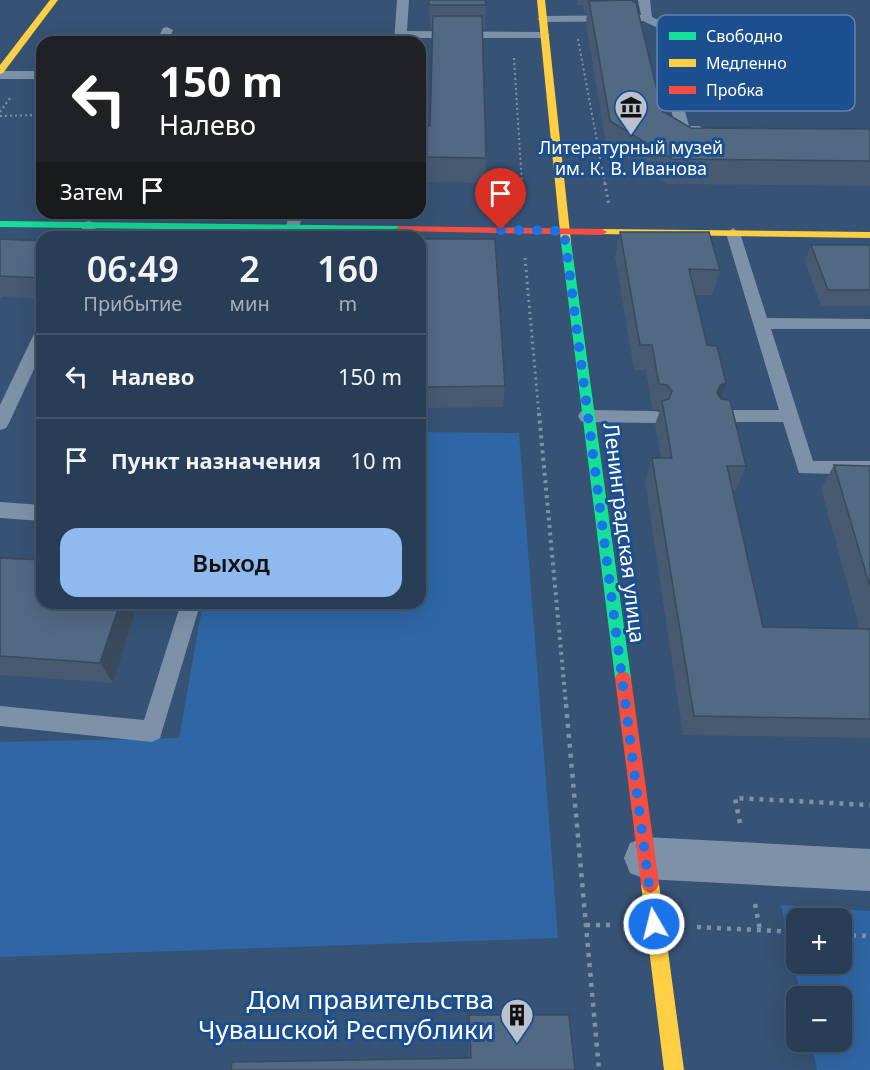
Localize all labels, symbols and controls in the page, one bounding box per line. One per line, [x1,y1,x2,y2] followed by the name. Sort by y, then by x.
[657,15,855,111] legend
[706,25,783,47] text: Свободно
[159,52,283,109] text: 150 m
[706,52,787,74] text: Медленно
[60,60,138,138] icon: left
[706,79,764,101] text: Пробка
[613,89,649,136] museum icon: Литературный музей им. К. В. Иванова
[159,106,256,143] text: Налево
[539,135,723,180] place label: Литературный музей им. К. В. Иванова
[475,168,526,230] pin
[136,174,169,207] icon: arrive
[60,176,124,206] text: Затем
[484,177,517,210] icon: arrive
[87,244,179,293] text: 06:49
[239,244,260,293] text: 2
[317,244,379,293] text: 160
[83,290,182,317] text: Прибытие
[230,290,270,317] text: мин
[338,290,357,317] text: m
[60,360,93,393] icon: left
[111,361,194,391] text: Налево
[338,361,402,391] text: 150 m
[598,421,652,644] street label: Ленинградская улица
[60,444,93,477] icon: arrive
[111,445,321,475] text: Пункт назначения
[351,445,402,475] text: 10 m
[60,528,402,597] button: Выход
[622,892,686,956] position arrow
[786,908,852,1052] map controls
[786,908,852,974] button: +
[198,981,494,1047] place label: Дом правительства Чувашской Республики
[786,986,852,1052] button: −
[499,997,535,1044] building icon: Дом правительства Чувашской Республики

